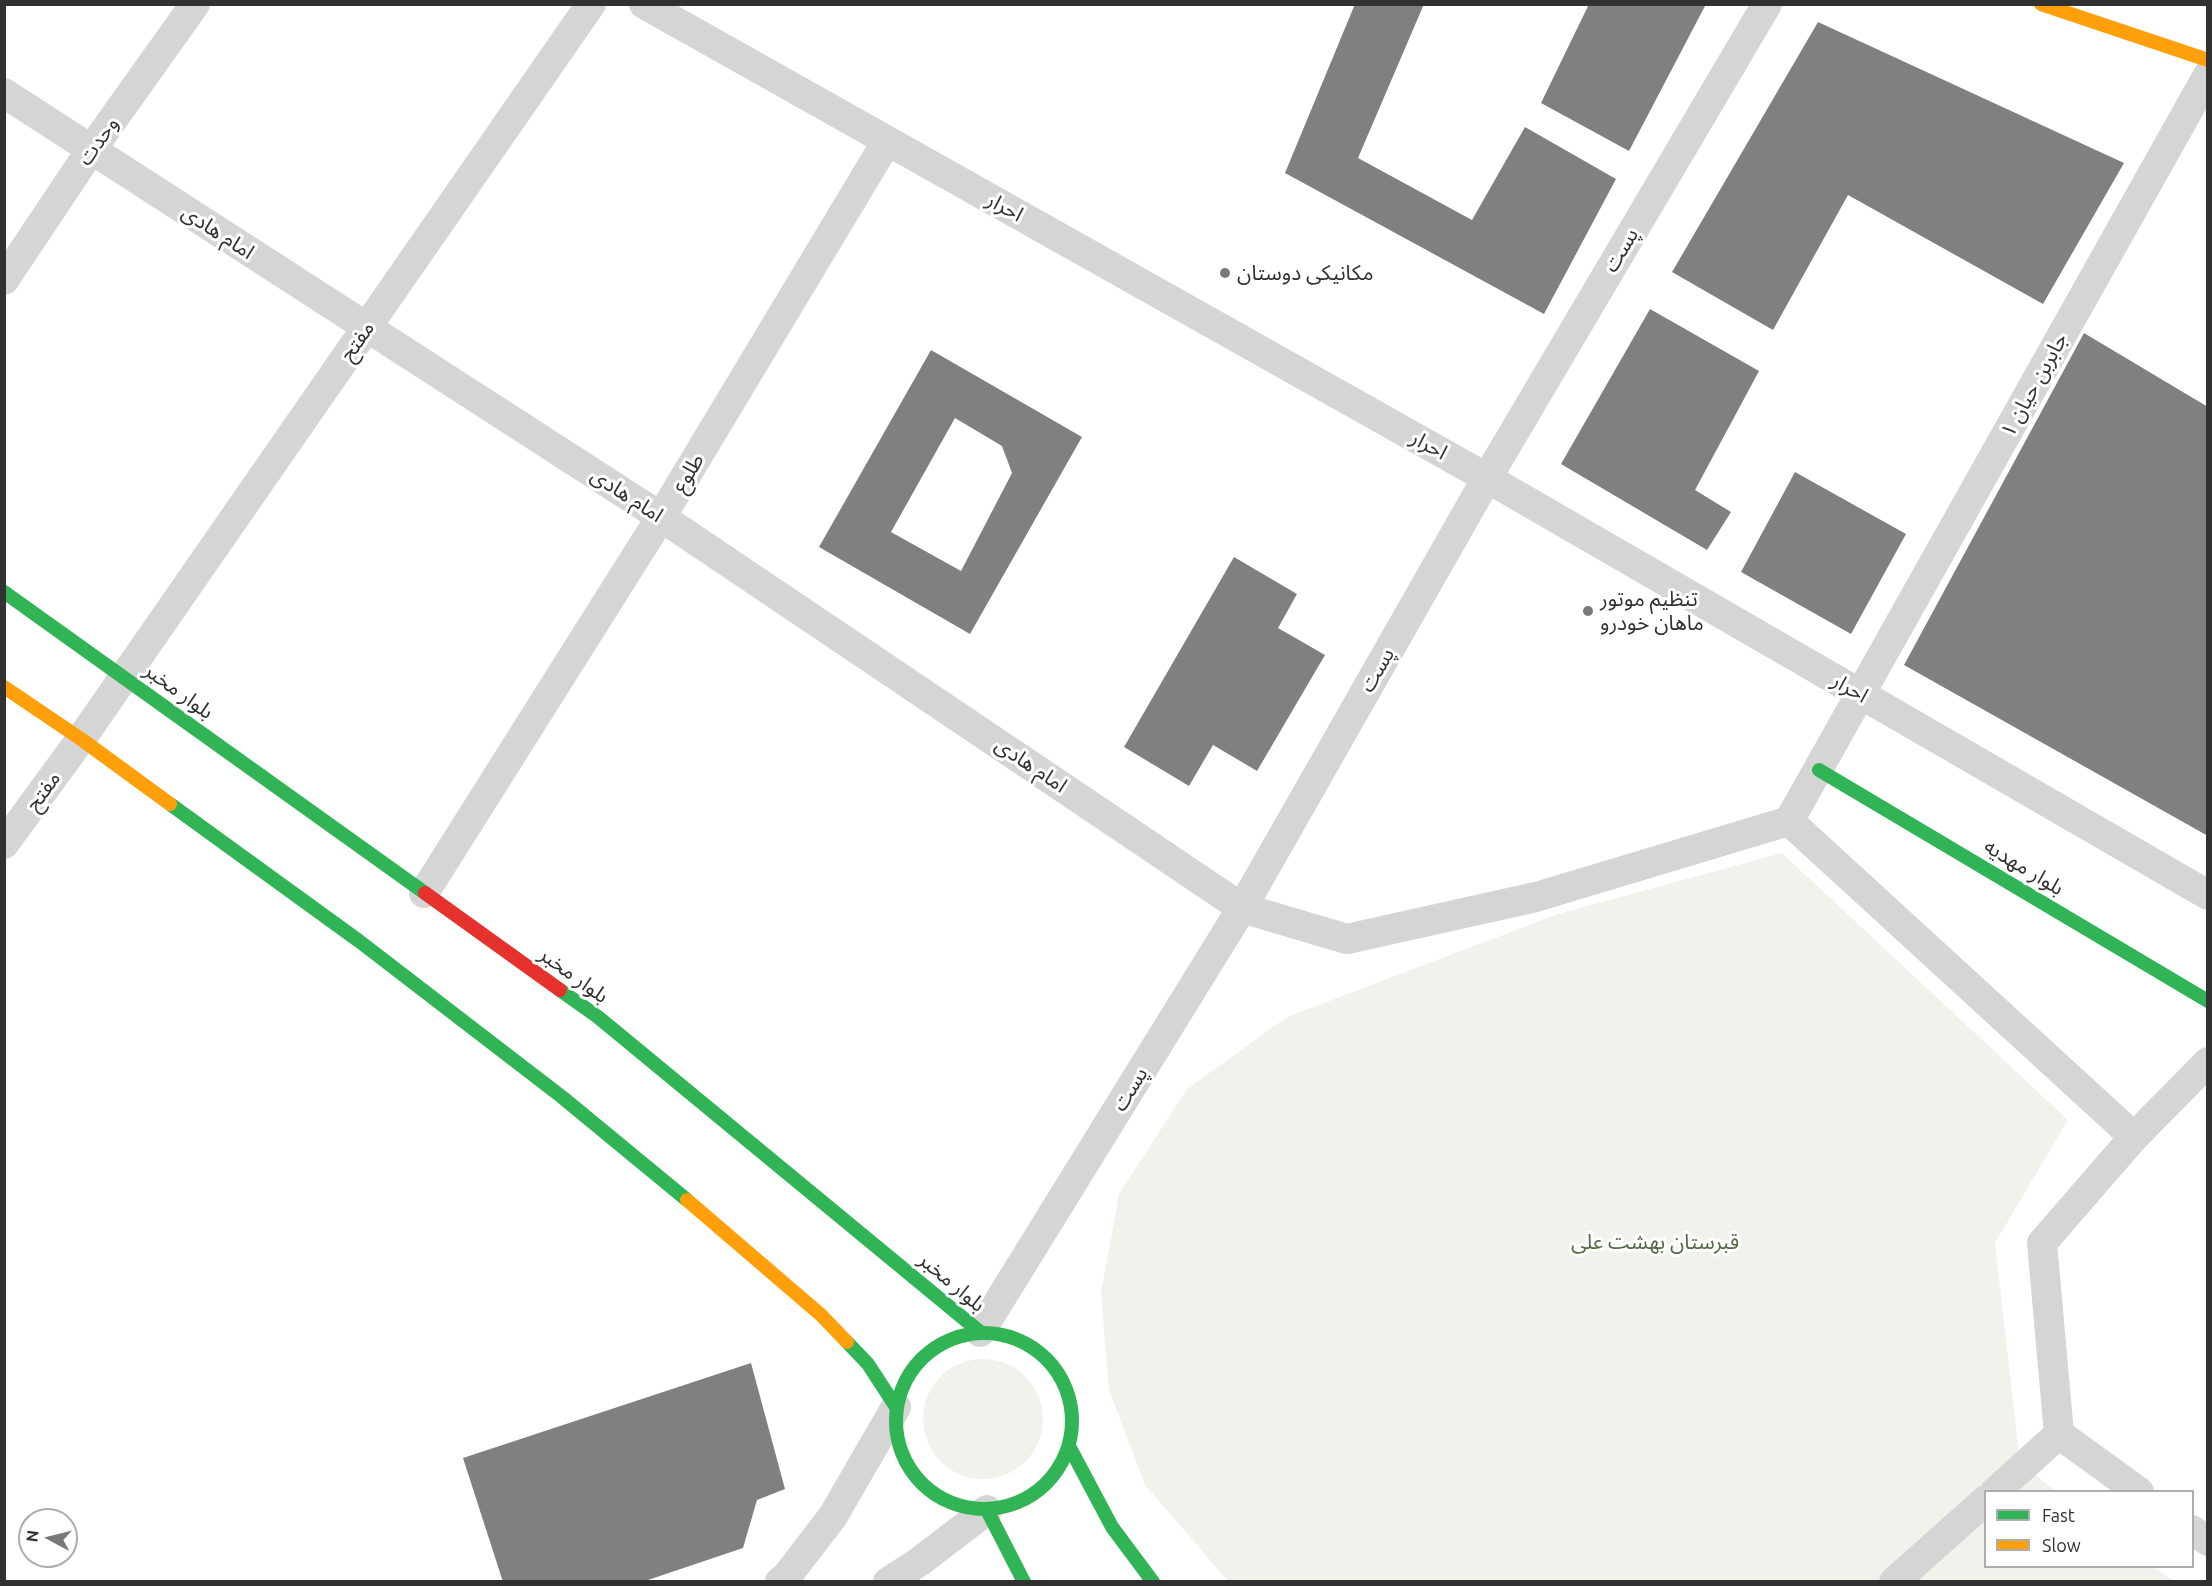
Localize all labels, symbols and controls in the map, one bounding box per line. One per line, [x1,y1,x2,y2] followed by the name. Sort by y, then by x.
[72,112,124,170] street label: وحدت
[982,187,1028,227] street label: احرار
[177,199,259,265] street label: امام هادی
[1598,223,1644,277] street label: پست
[1237,260,1373,286] place label: مکانیکی دوستان
[1218,266,1232,280] marker: مکانیکی دوستان
[334,316,380,366] street label: مفتح
[1995,329,2073,441] street label: جابربن حیان ۱
[1406,425,1452,465] street label: احرار
[667,449,709,497] street label: طلوع
[586,462,668,528] street label: امام هادی
[1600,586,1704,636] place label: تنظیم موتور ماهان خودرو
[1581,604,1595,618] marker: تنظیم موتور ماهان خودرو
[1354,643,1400,697] street label: پست
[140,658,218,724] street label: بلوار مخبر
[1827,668,1873,708] street label: احرار
[990,732,1072,798] street label: امام هادی
[20,766,66,816] street label: مفتح
[1979,833,2069,901] street label: بلوار مهدیه
[535,942,613,1008] street label: بلوار مخبر
[1107,1062,1153,1116] street label: پست
[1571,1229,1739,1255] park label: قبرستان بهشت علی
[914,1247,990,1317] street label: بلوار مخبر
[1984,1490,2194,1568] legend
[2042,1505,2075,1525] text: Fast
[18,1508,78,1568] north arrow
[22,1529,42,1543] text: N
[2042,1535,2081,1555] text: Slow

